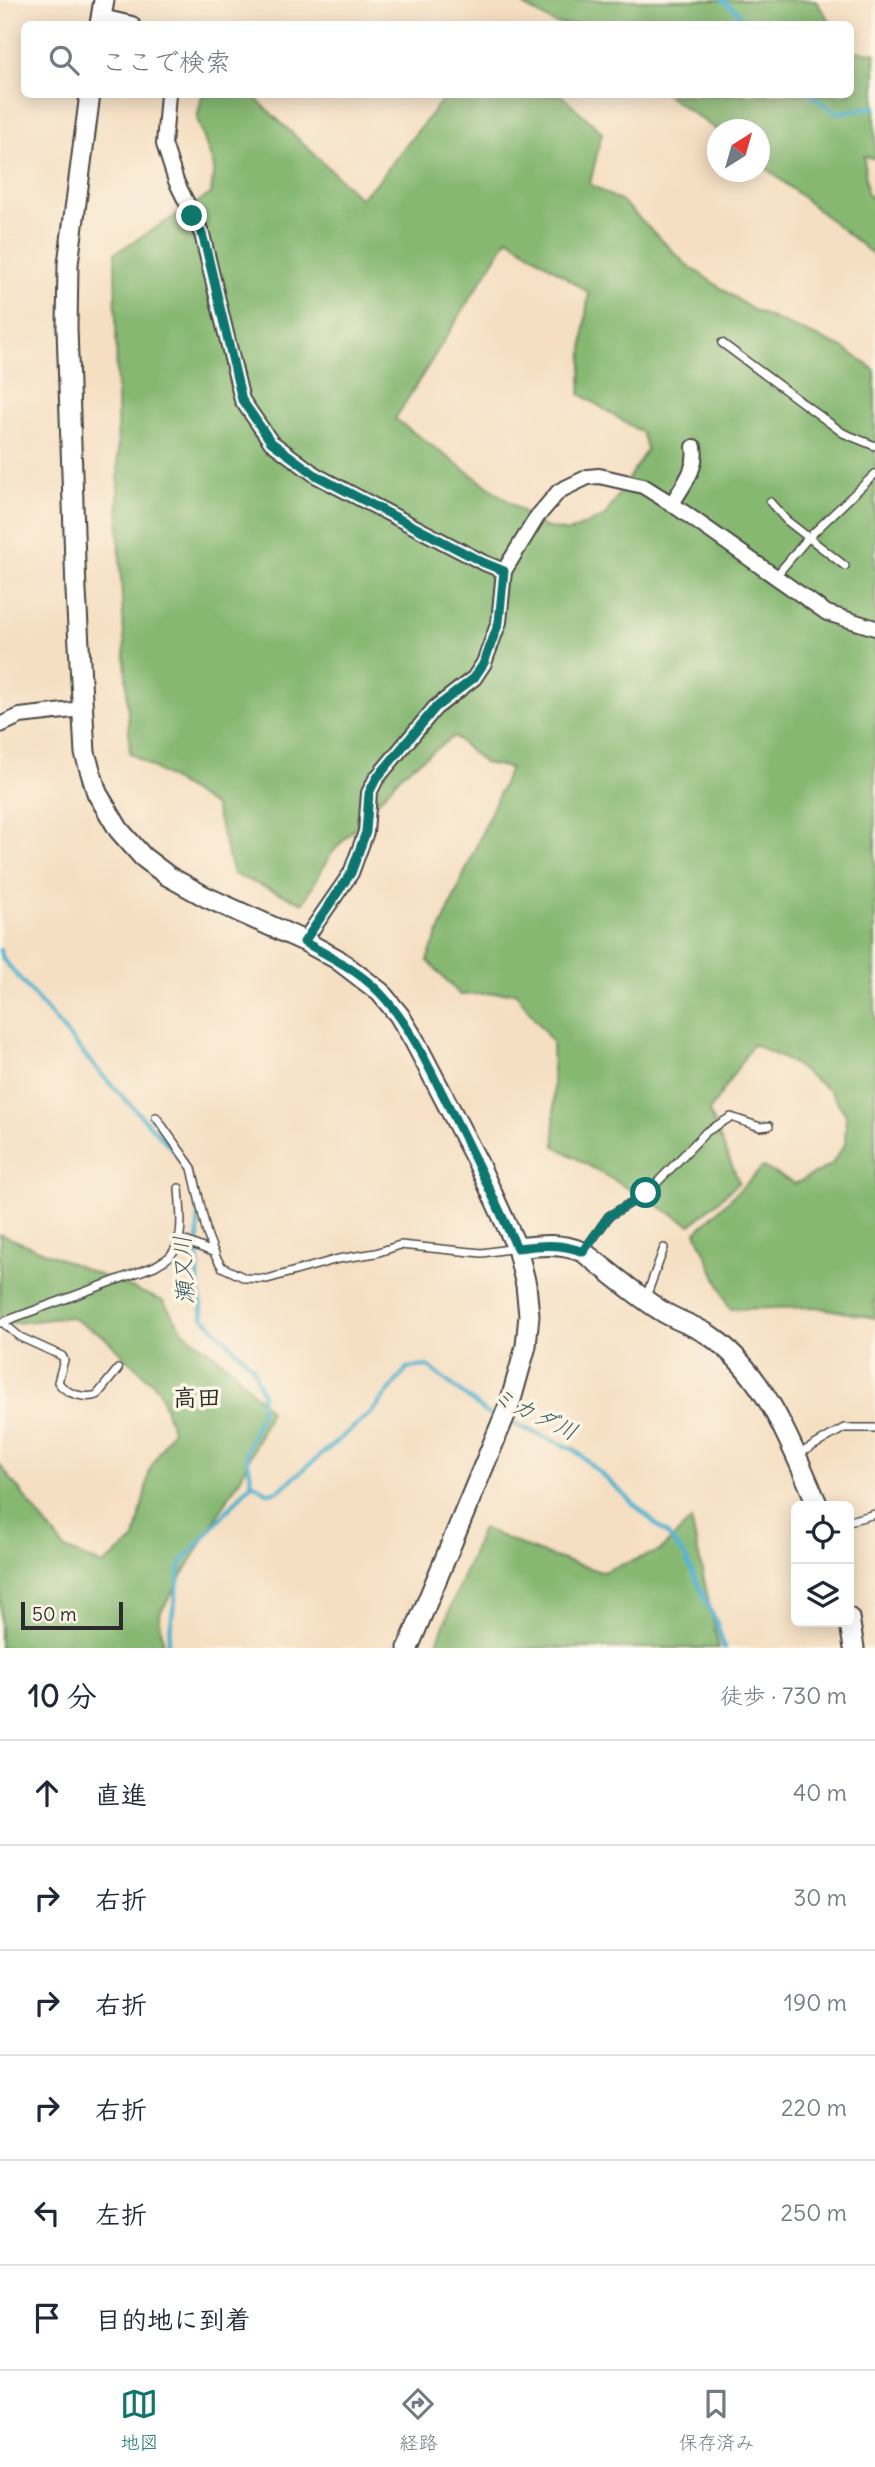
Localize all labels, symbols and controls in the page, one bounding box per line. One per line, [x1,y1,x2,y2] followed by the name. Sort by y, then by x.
[21,21,854,98] search box
[45,41,83,79] icon: search
[101,45,231,78] text: ここで検索
[707,119,770,182] north arrow
[176,200,207,231] route end
[630,1177,661,1208] route start
[167,1235,199,1305] water label: 瀬又川
[487,1380,583,1446] water label: ミカダ川
[173,1382,221,1412] district label: 高田
[791,1501,854,1627] map controls
[791,1501,854,1564] button: locate
[791,1564,854,1627] button: layers
[21,1599,122,1631] scale bar
[32,1602,77,1626] text: 50 m
[28,1677,97,1715] text: 10 分
[720,1681,847,1710] text: 徒歩 · 730 m
[28,1774,66,1812] icon: ahead
[95,1778,147,1811] text: 直進
[793,1778,847,1807] text: 40 m
[28,1879,66,1917] icon: right
[95,1883,147,1916] text: 右折
[793,1883,847,1912] text: 30 m
[28,1984,66,2022] icon: right
[95,1988,147,2021] text: 右折
[784,1988,847,2017] text: 190 m
[28,2089,66,2127] icon: right
[95,2093,147,2126] text: 右折
[781,2093,847,2122] text: 220 m
[28,2194,66,2232] icon: left
[95,2198,147,2231] text: 左折
[780,2198,847,2227] text: 250 m
[28,2299,66,2337] icon: arrive
[95,2303,251,2336] text: 目的地に到着
[120,2385,159,2454] tab: 地図
[399,2385,438,2454] tab: 経路
[678,2385,755,2454] tab: 保存済み

